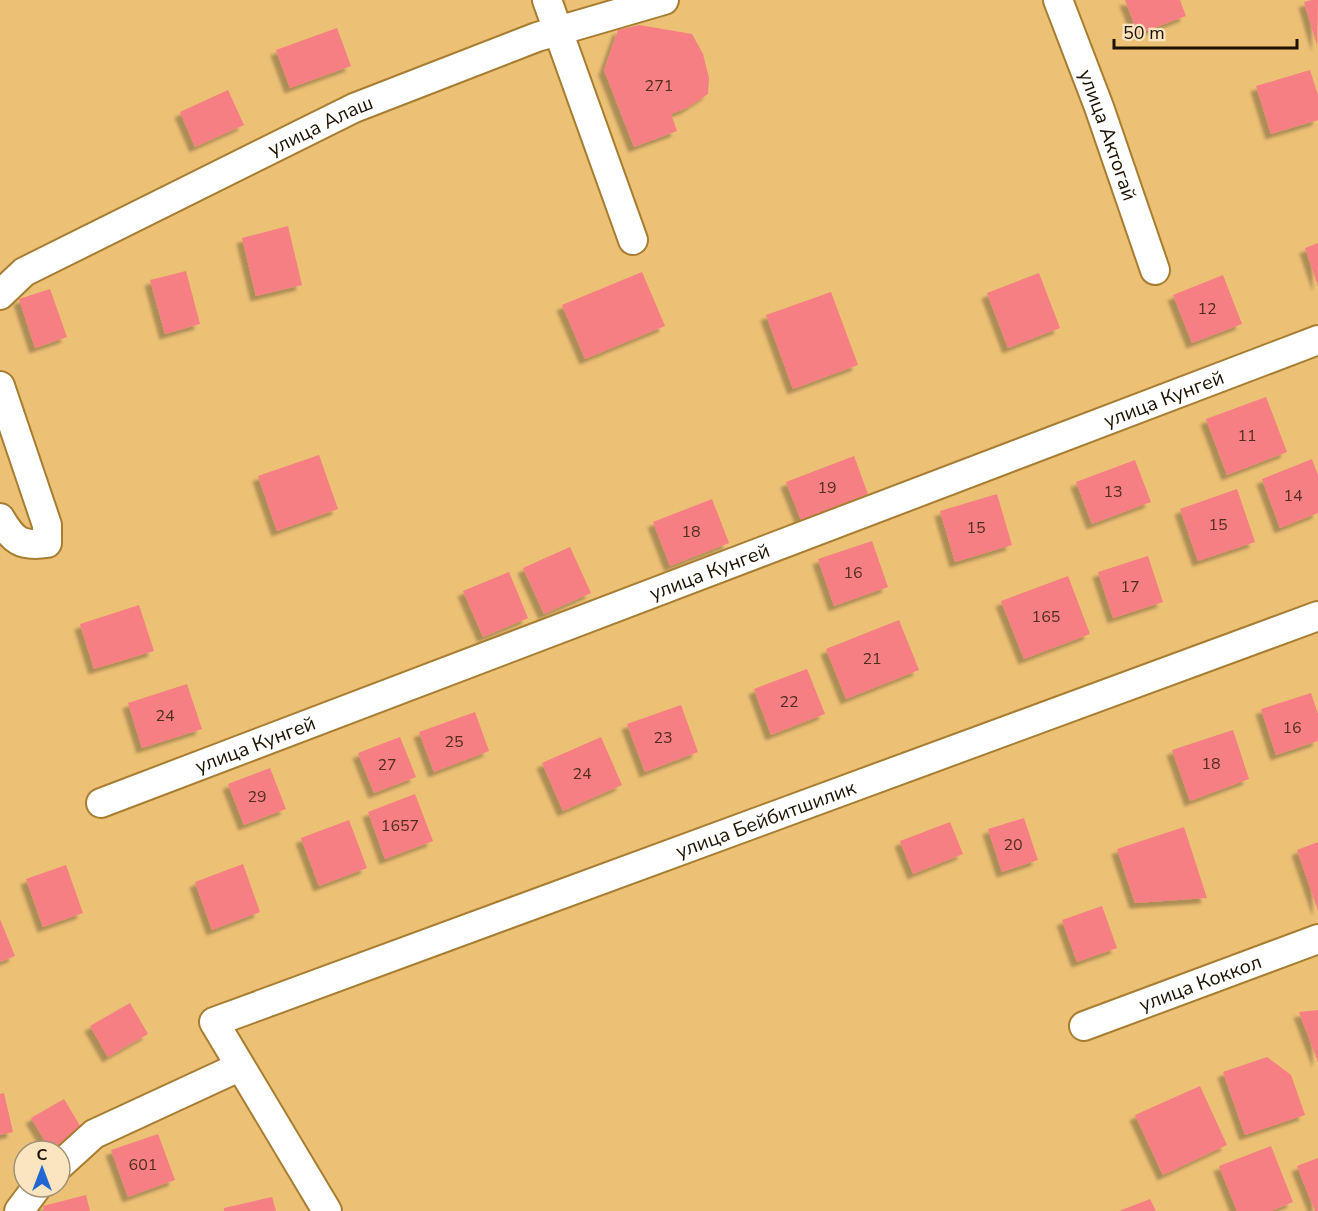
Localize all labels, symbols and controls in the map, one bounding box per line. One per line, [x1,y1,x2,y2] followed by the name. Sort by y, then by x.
[1114,12,1297,50] scale bar
[1123,21,1165,45] text: 50 m
[1072,65,1144,204] street label: улица Актогай
[645,75,673,97] house number: 271
[263,88,377,162] street label: улица Алаш
[1197,298,1217,320] house number: 12
[1100,364,1228,434] street label: улица Кунгей
[1237,425,1257,447] house number: 11
[817,477,837,499] house number: 19
[1103,481,1123,503] house number: 13
[1283,485,1303,507] house number: 14
[1208,514,1228,536] house number: 15
[966,517,986,539] house number: 15
[681,521,701,543] house number: 18
[645,536,774,607] street label: улица Кунгей
[843,562,863,584] house number: 16
[1120,576,1140,598] house number: 17
[1032,606,1060,628] house number: 165
[862,648,882,670] house number: 21
[779,691,799,713] house number: 22
[155,705,175,727] house number: 24
[191,709,319,779] street label: улица Кунгей
[1282,717,1302,739] house number: 16
[653,727,673,749] house number: 23
[444,731,464,753] house number: 25
[1201,753,1221,775] house number: 18
[377,754,397,776] house number: 27
[572,763,592,785] house number: 24
[672,774,860,865] street label: улица Бейбитшилик
[247,786,267,808] house number: 29
[381,815,419,837] house number: 1657
[1003,834,1023,856] house number: 20
[1135,948,1265,1018] street label: улица Коккол
[12,1139,72,1199] north arrow
[37,1144,48,1166] text: С
[129,1154,157,1176] house number: 601

